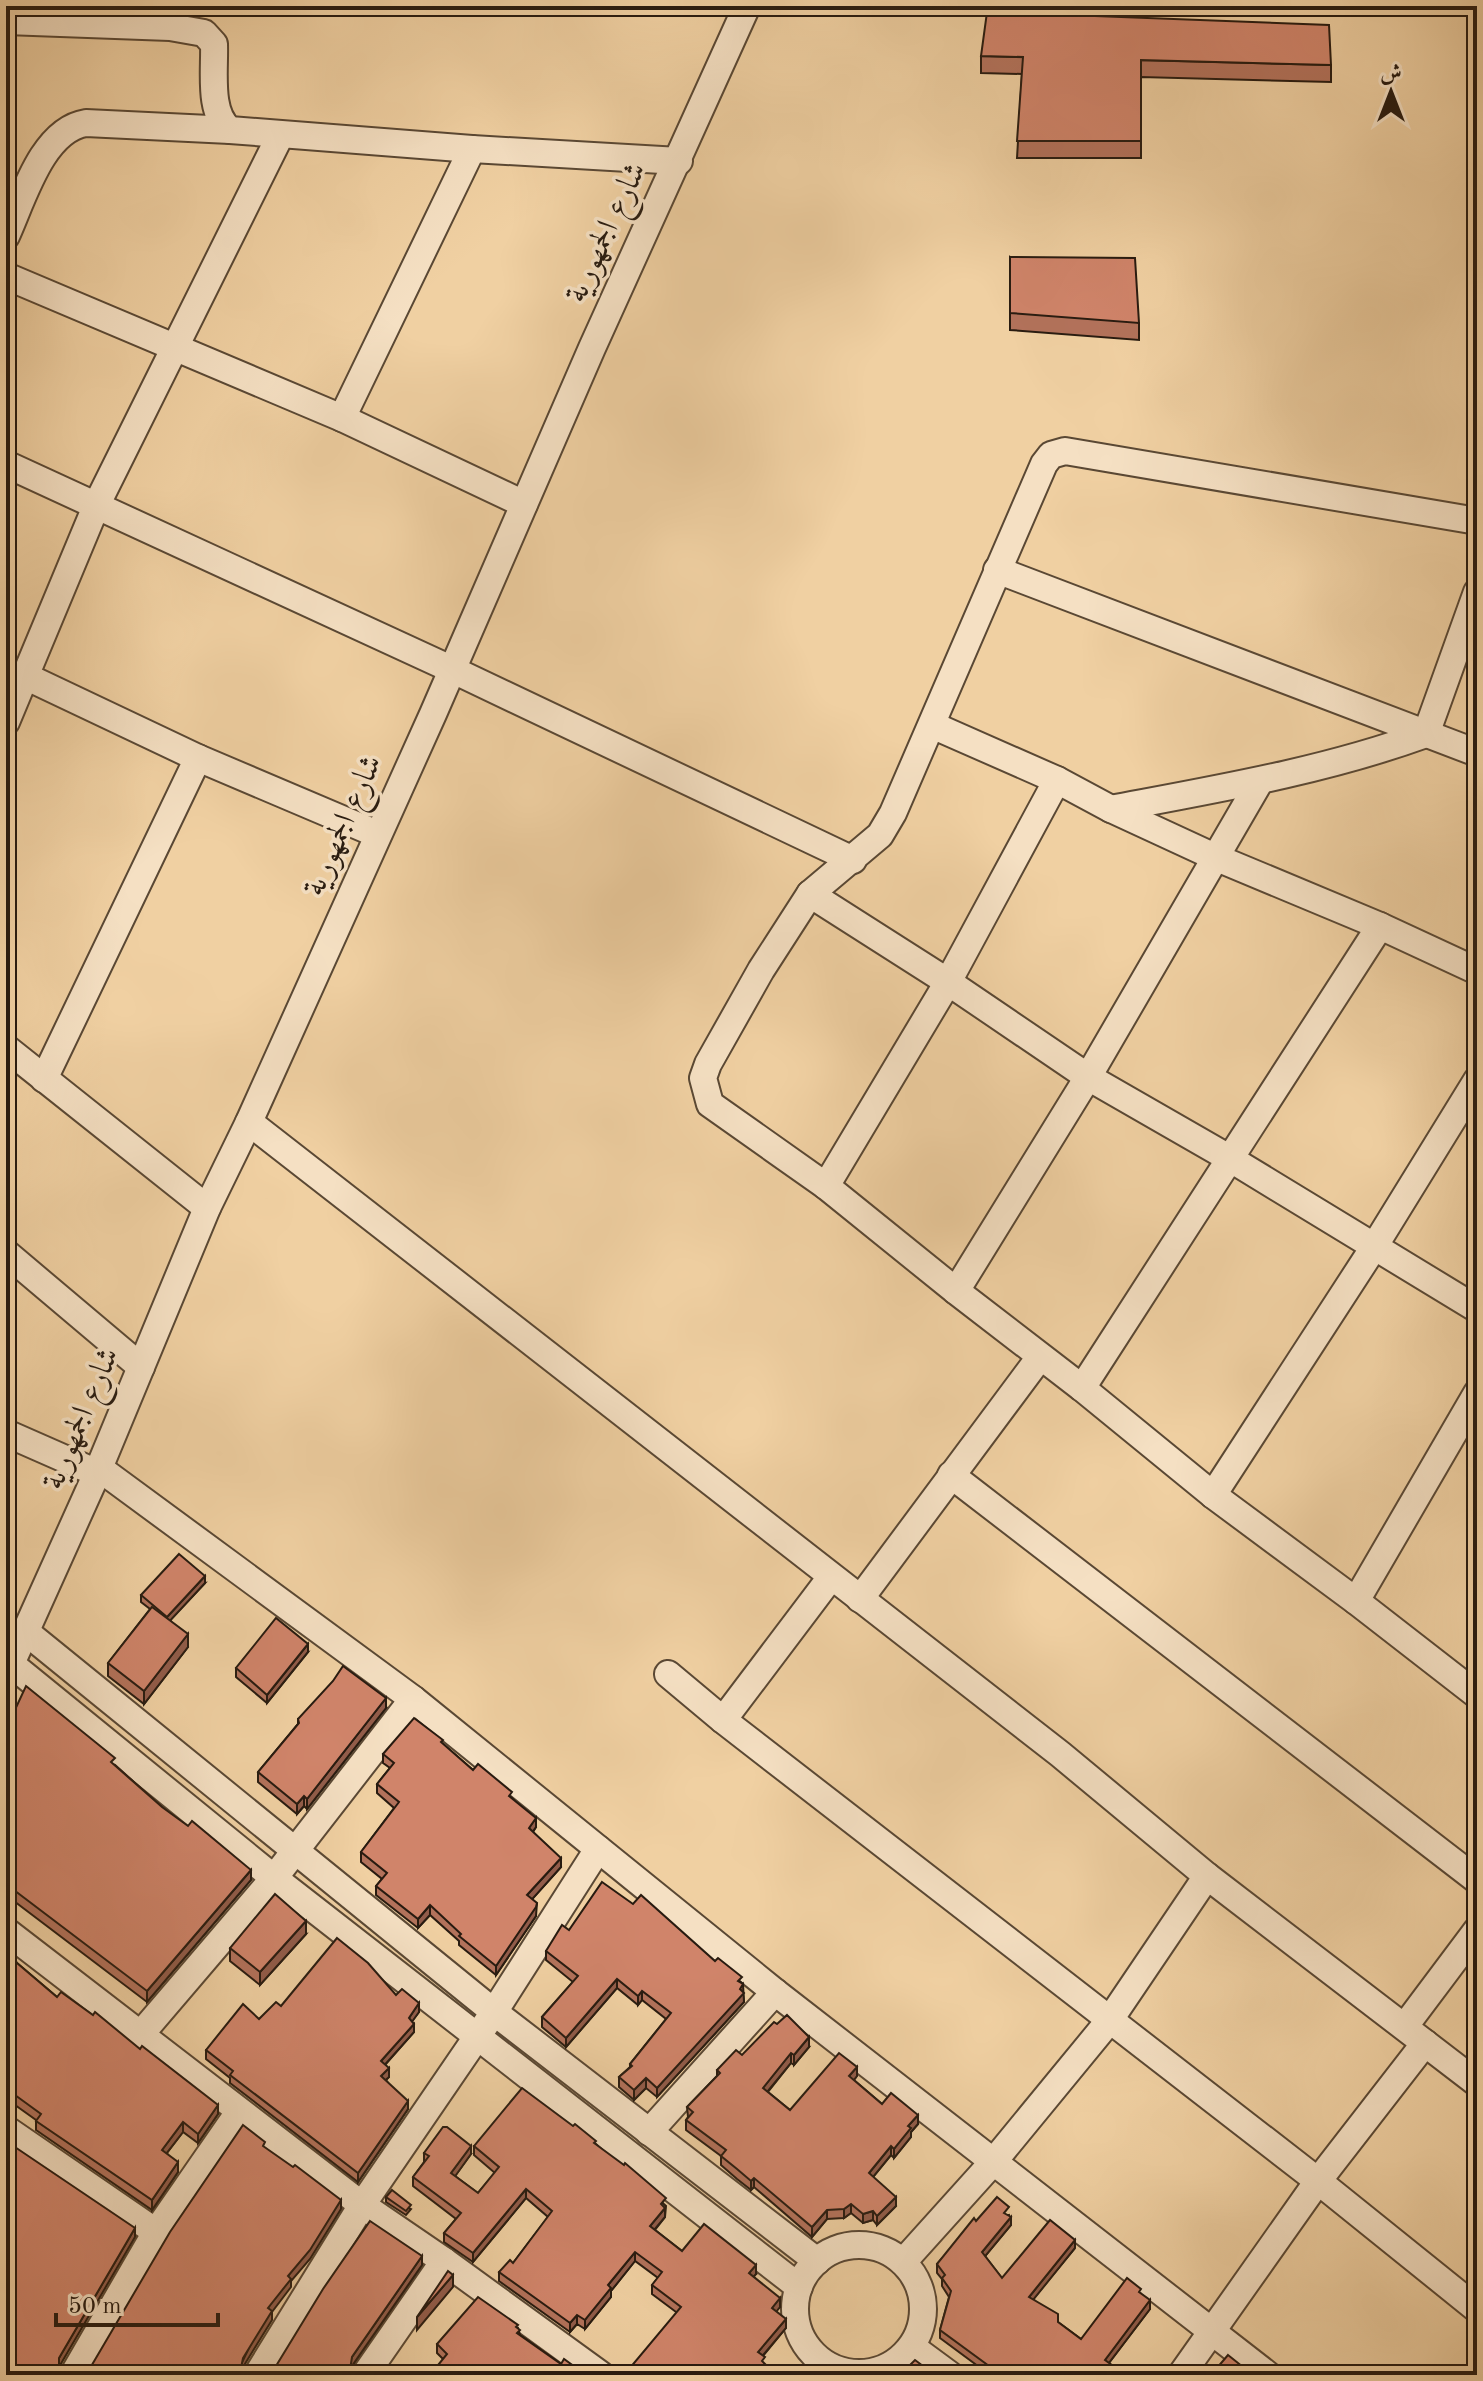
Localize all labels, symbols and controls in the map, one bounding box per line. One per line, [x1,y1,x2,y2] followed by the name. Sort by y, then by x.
[1351,52,1431,132] north arrow
[1380,63,1402,85] text: ش
[561,158,661,311] street label: شارع الجمهورية
[299,751,397,905] street label: شارع الجمهورية
[38,1343,134,1498] street label: شارع الجمهورية
[56,2277,218,2327] scale bar
[68,2295,122,2319] text: 50 m

